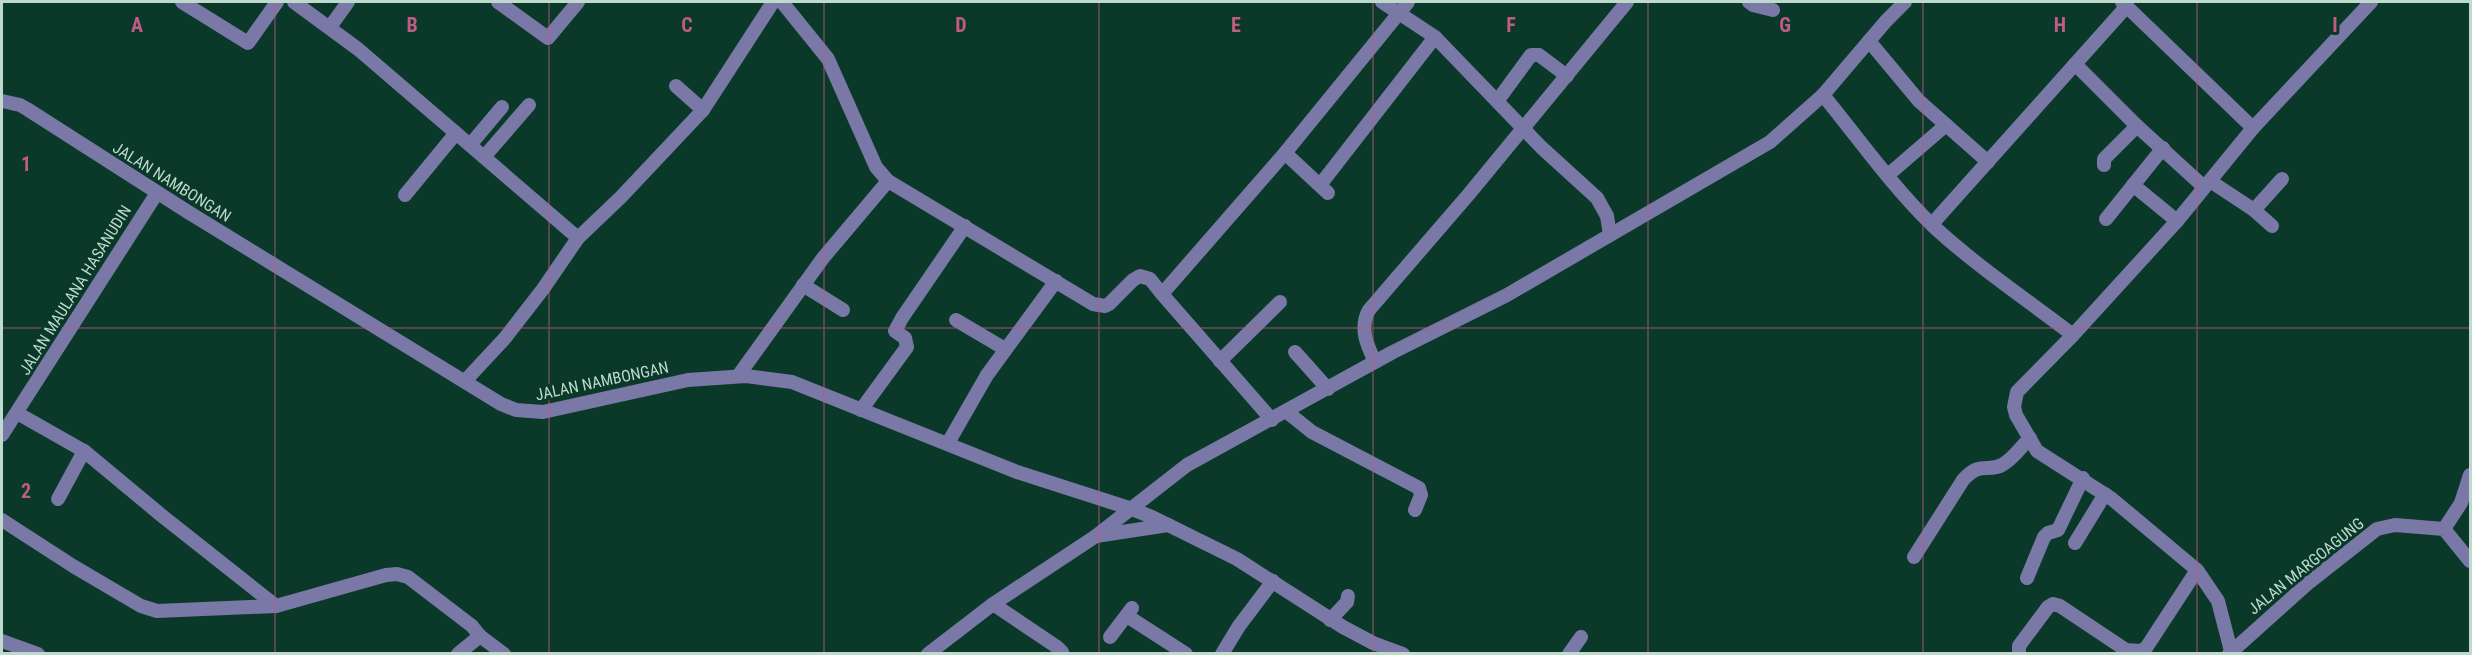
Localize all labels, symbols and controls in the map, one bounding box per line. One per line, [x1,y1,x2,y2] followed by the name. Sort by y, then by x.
[131,13,143,37] text: A
[406,13,418,37] text: B
[681,13,693,37] text: C
[955,13,967,37] text: D
[1231,13,1241,37] text: E
[1506,13,1516,37] text: F
[1779,13,1791,37] text: G
[2054,13,2066,37] text: H
[2332,13,2338,37] text: I
[109,138,235,226] street label: JALAN NAMBONGAN
[21,152,31,176] text: 1
[15,202,135,378] street label: JALAN MAULANA HASANUDIN
[534,358,670,404] street label: JALAN NAMBONGAN
[21,479,31,503] text: 2
[2244,514,2368,618] street label: JALAN MARGOAGUNG

